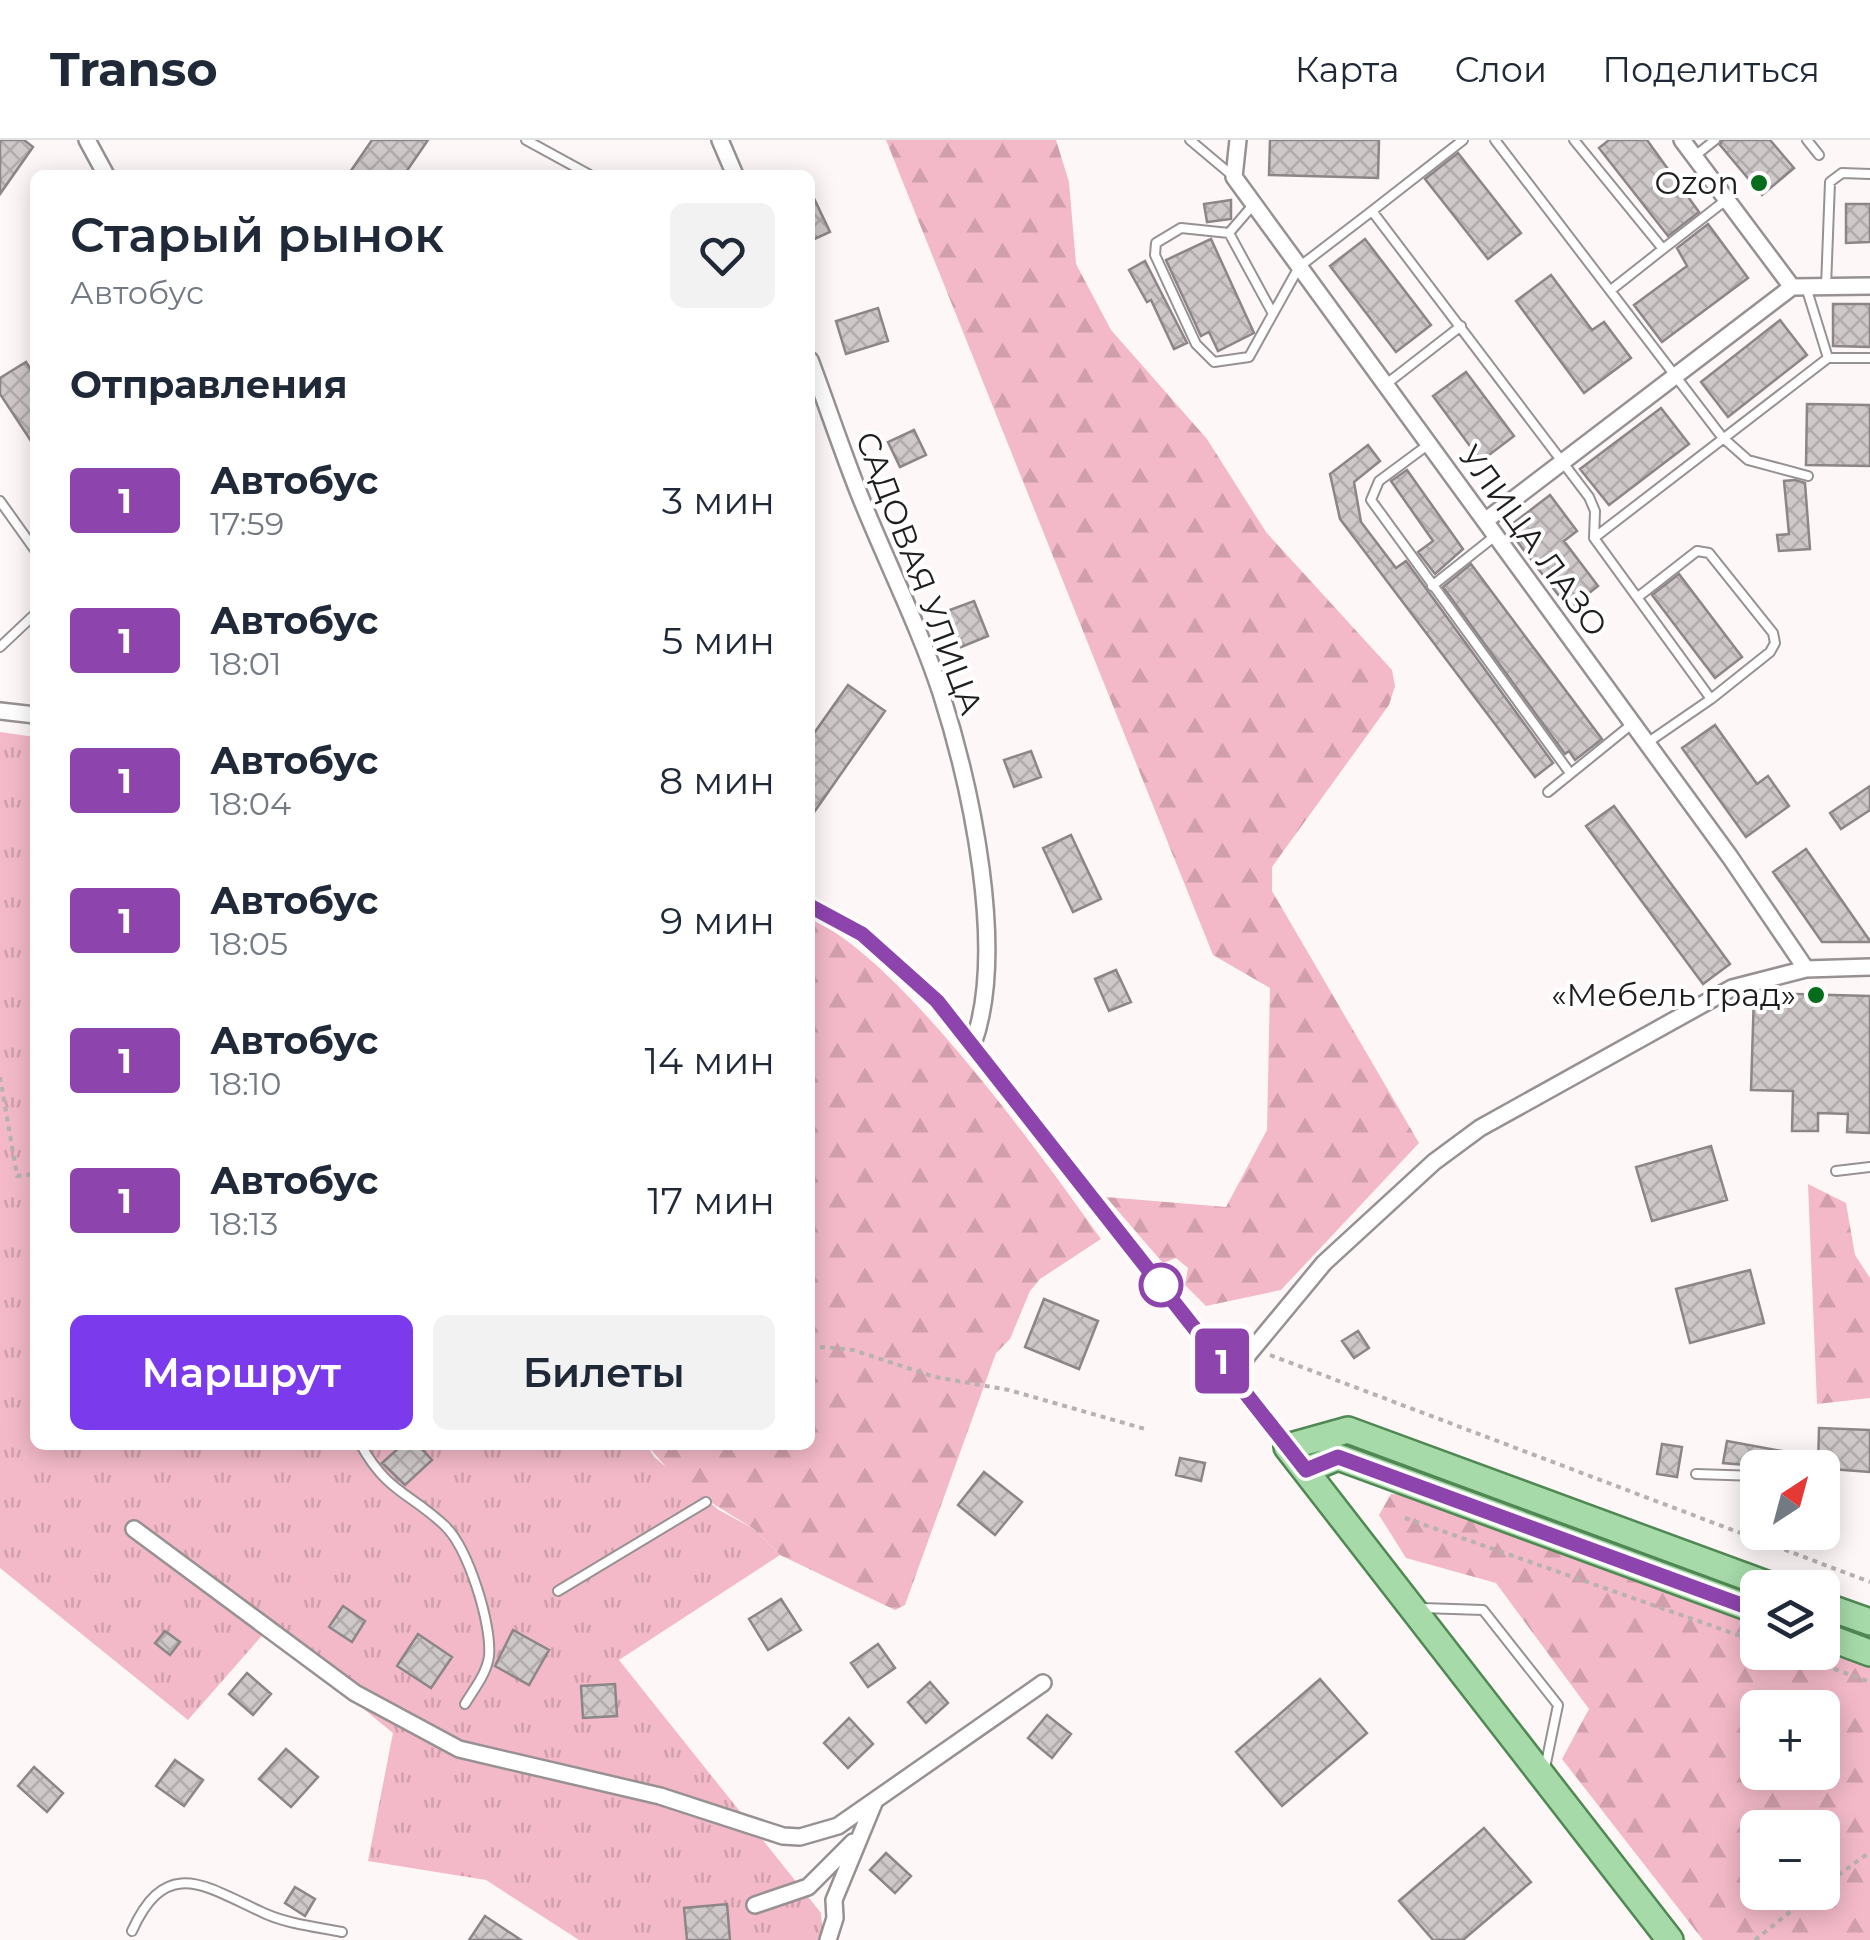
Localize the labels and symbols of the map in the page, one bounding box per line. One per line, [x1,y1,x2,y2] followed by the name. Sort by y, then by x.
[1654,163,1739,202] place label: Ozon
[1748,172,1770,194] marker: Ozon
[848,426,991,720] street label: САДОВАЯ УЛИЦА
[1451,437,1616,644] street label: УЛИЦА ЛАЗО
[1551,975,1796,1014] place label: «Мебель град»
[1805,984,1827,1006] marker: «Мебель град»
[1140,1264,1182,1306] unlabelled marker
[1190,1328,1254,1394] line badge: 1
[1740,1450,1840,1550] north arrow

